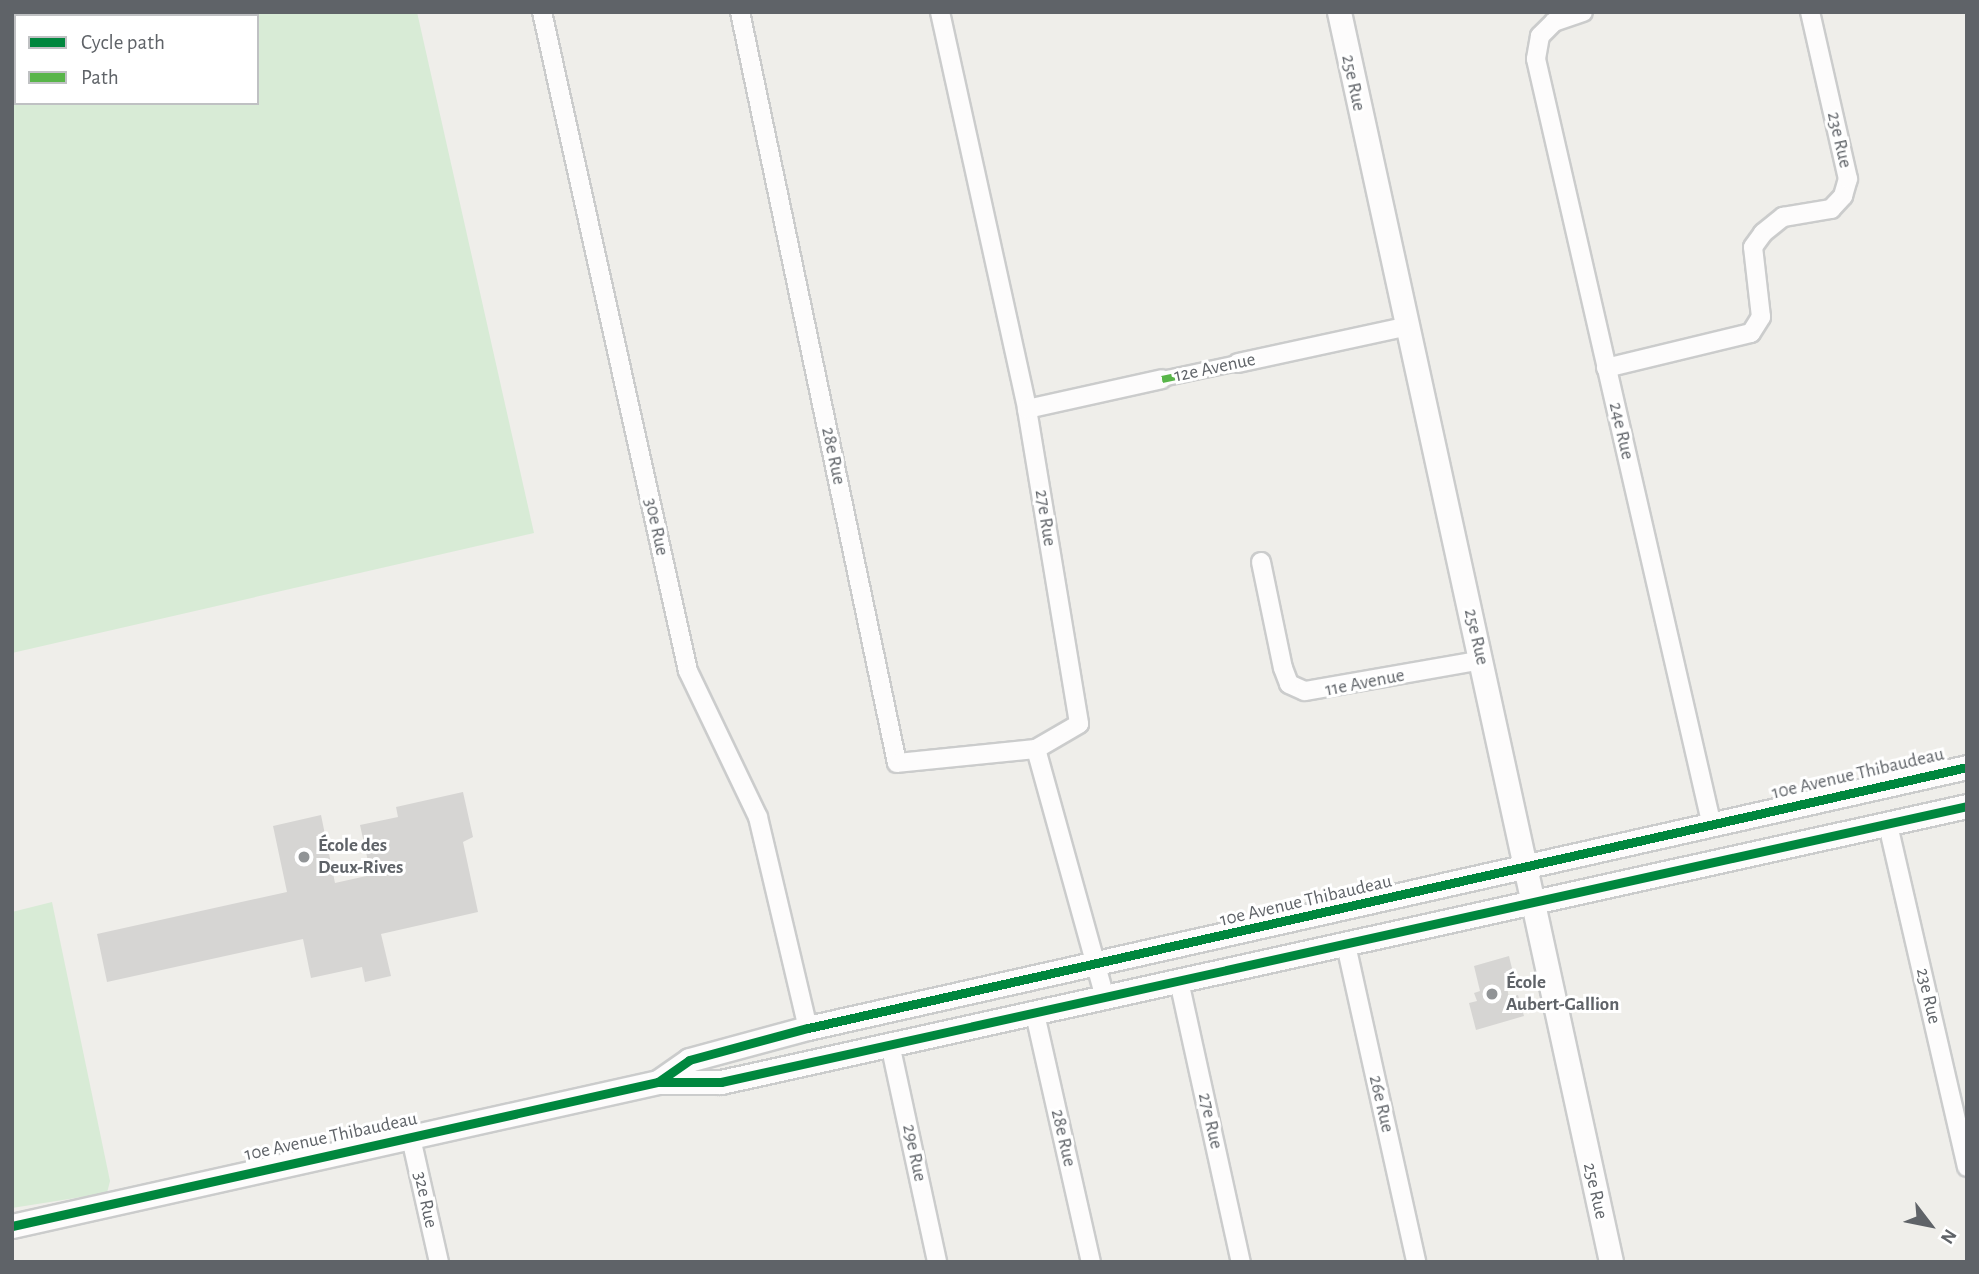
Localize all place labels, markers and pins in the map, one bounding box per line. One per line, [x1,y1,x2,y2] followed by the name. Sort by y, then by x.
[318,835,403,879] place label: École des Deux-Rives
[296,849,312,865] marker: École des Deux-Rives
[1506,972,1619,1016] place label: École Aubert-Gallion
[1484,986,1500,1002] marker: École Aubert-Gallion

